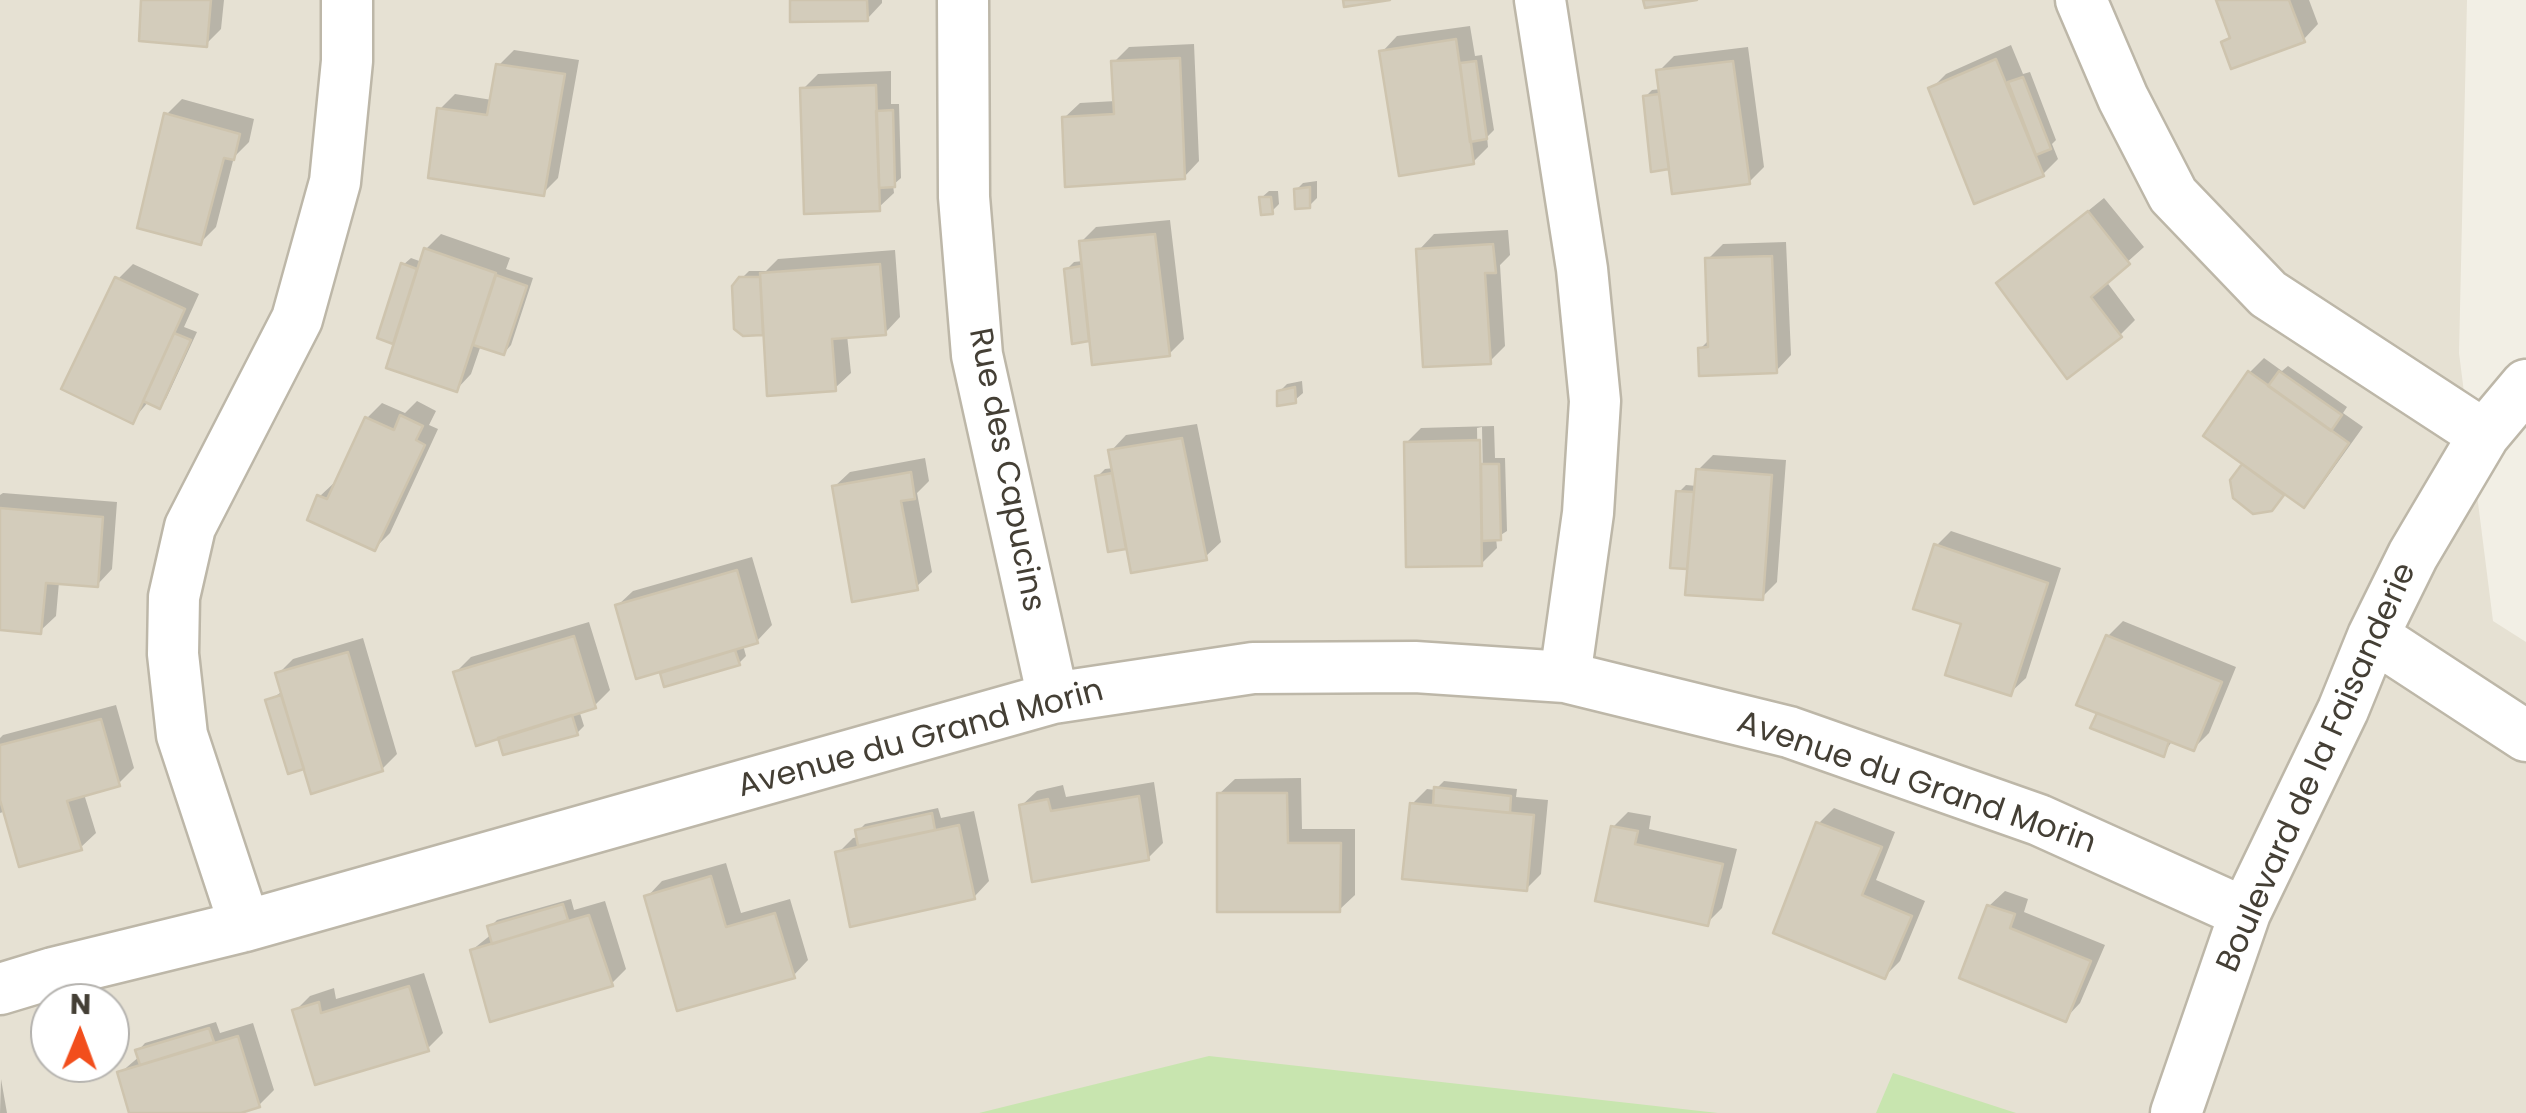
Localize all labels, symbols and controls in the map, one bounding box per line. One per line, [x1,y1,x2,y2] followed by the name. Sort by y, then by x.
[959,325,1051,615] street label: Rue des Capucins
[2210,558,2426,978] street label: Boulevard de la Faisanderie
[734,673,1108,807] street label: Avenue du Grand Morin
[1732,705,2100,863] street label: Avenue du Grand Morin
[30,983,130,1083] north arrow
[70,985,91,1024] text: N

